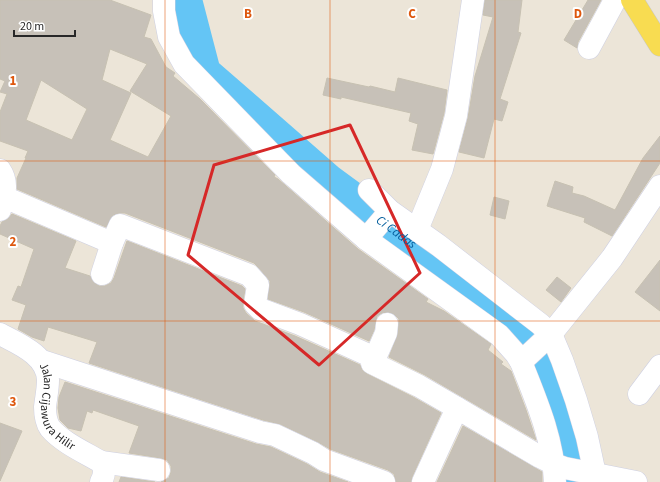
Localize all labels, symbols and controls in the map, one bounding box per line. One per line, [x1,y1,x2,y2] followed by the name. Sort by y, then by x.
[244,5,252,23] text: B
[408,5,416,23] text: C
[574,5,582,23] text: D
[14,12,75,38] scale bar
[20,18,44,35] text: 20 m
[10,72,17,90] text: 1
[372,211,420,253] water label: Ci Cadas
[10,233,17,251] text: 2
[35,359,79,455] street label: Jalan Cijawura Hilir
[10,393,17,411] text: 3

